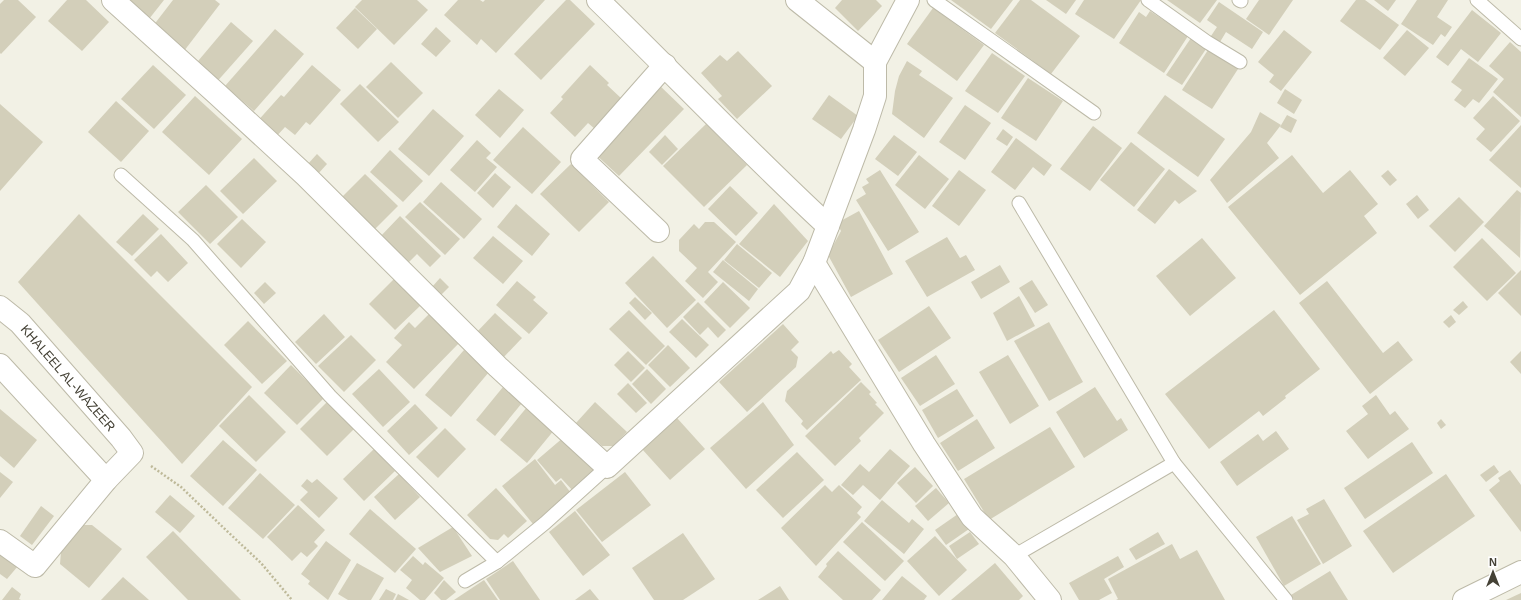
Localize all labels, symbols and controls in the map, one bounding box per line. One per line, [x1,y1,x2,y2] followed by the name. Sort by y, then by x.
[18,322,118,434] street label: KHALEEL AL-WAZEER
[1473,552,1513,592] north arrow
[1489,556,1497,568] text: N

